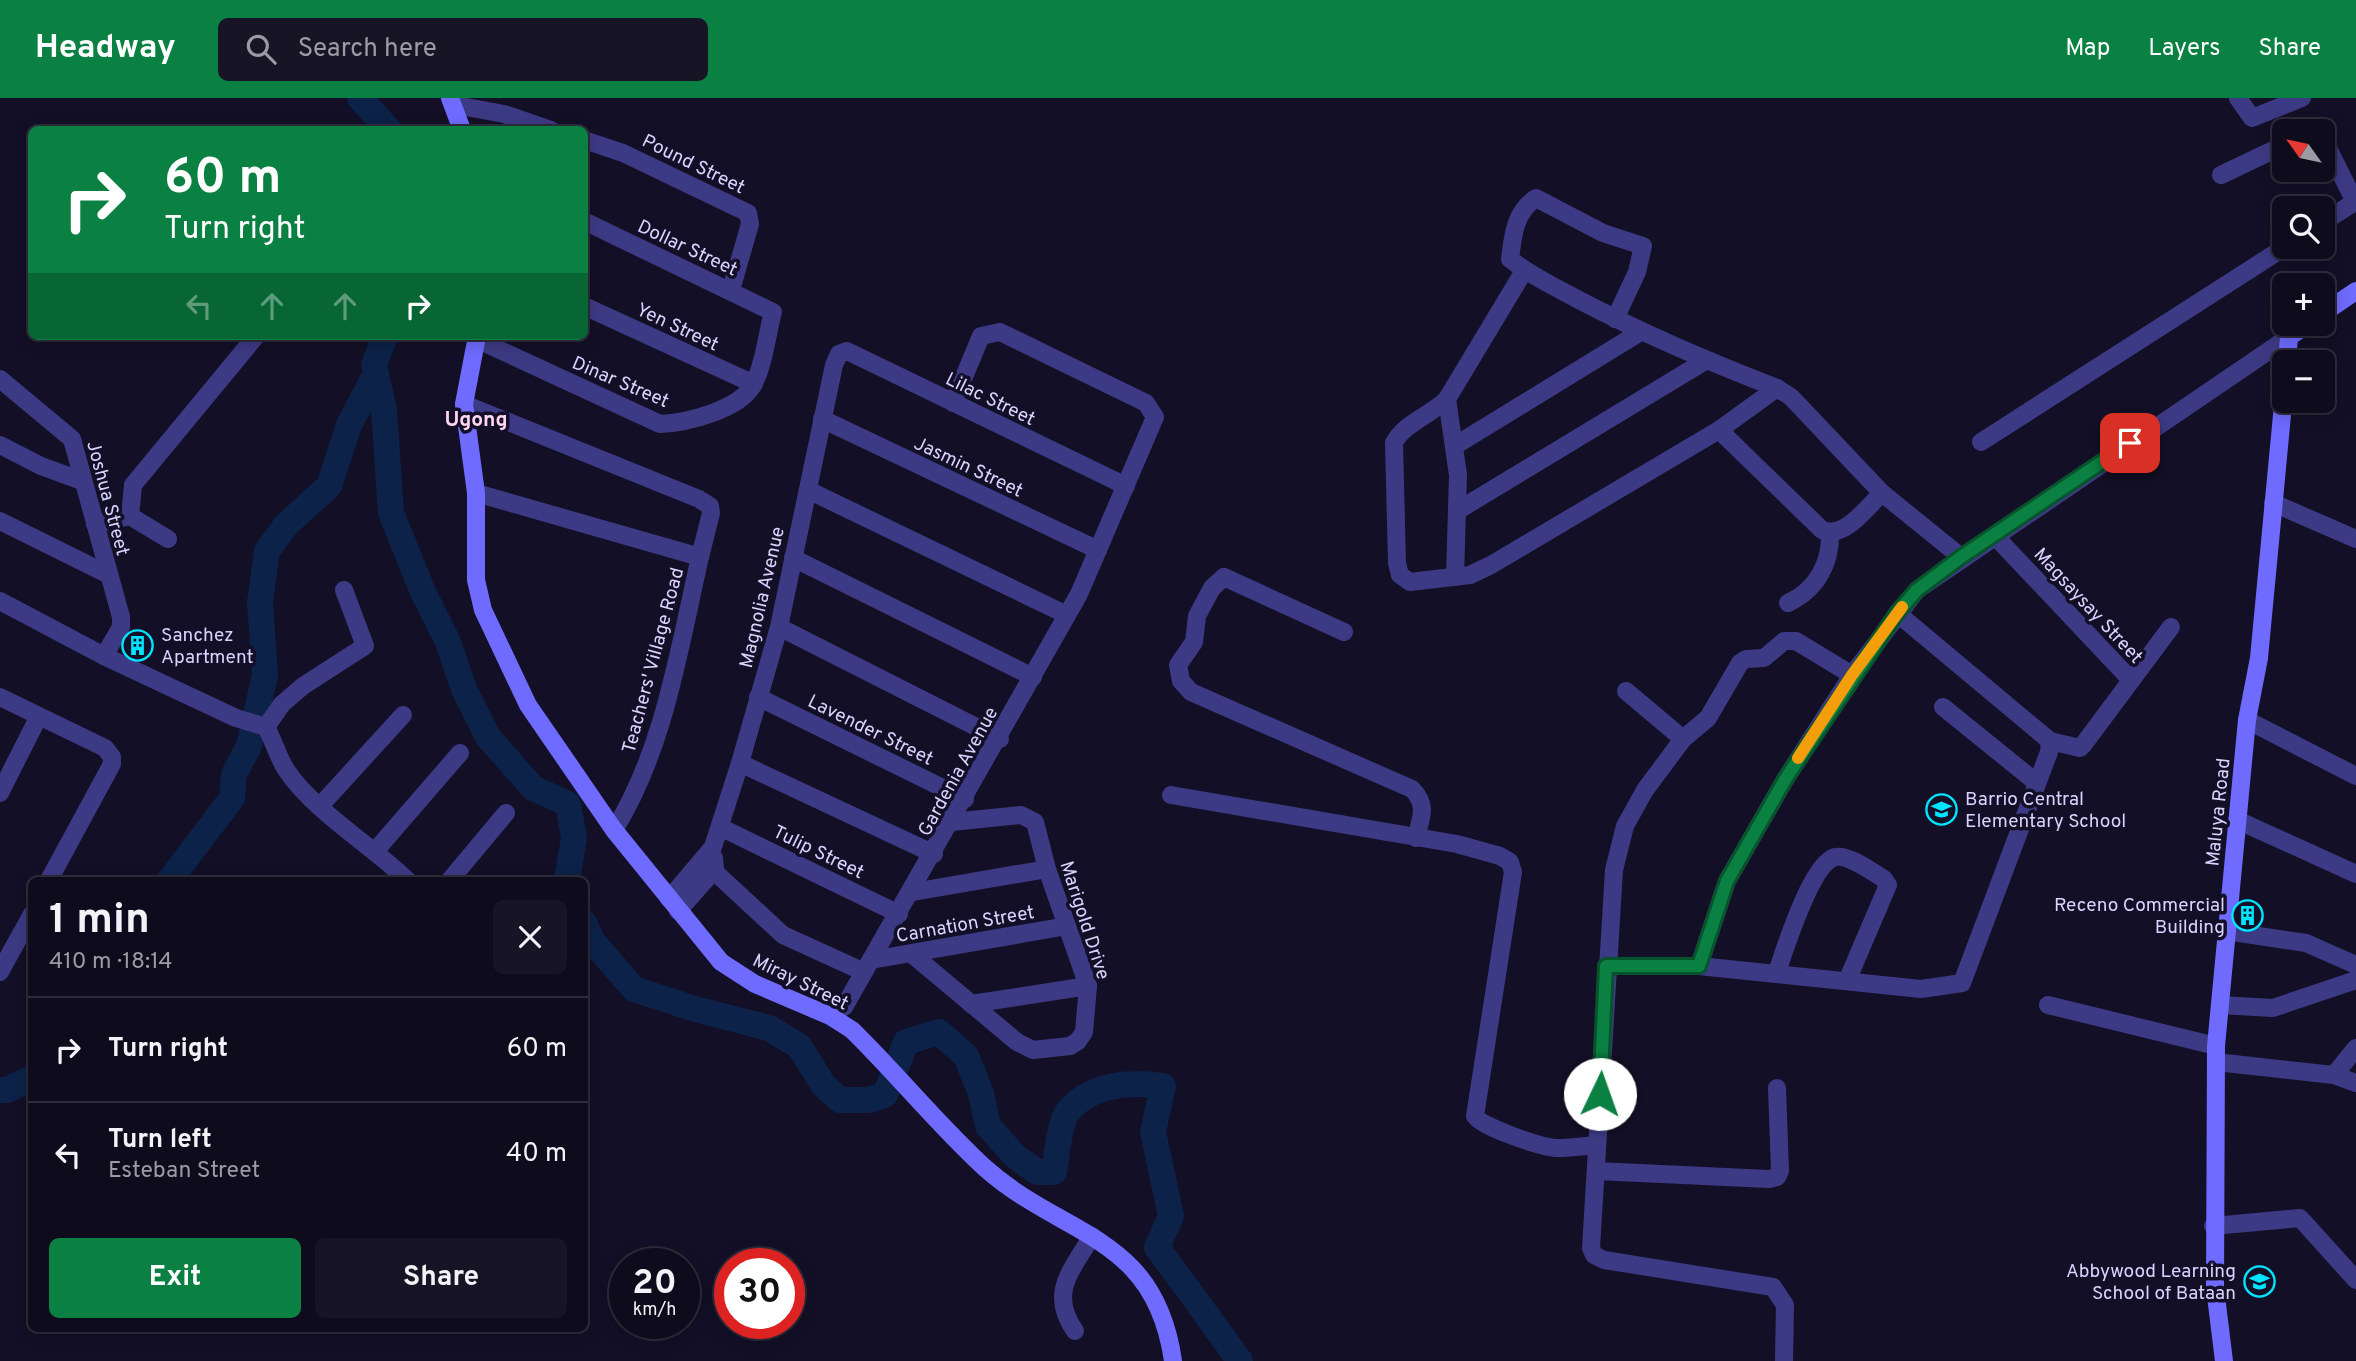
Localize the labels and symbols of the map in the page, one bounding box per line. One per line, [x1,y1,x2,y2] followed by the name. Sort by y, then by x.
[2272,119,2334,182] north arrow
[638,129,749,200] street label: Pound Street
[633,215,741,282] street label: Dollar Street
[632,298,722,357] street label: Yen Street
[568,352,672,414] street label: Dinar Street
[941,368,1039,432] street label: Lilac Street
[444,407,508,434] district label: Ugong
[2100,413,2160,473] pin
[910,432,1027,504] street label: Jasmin Street
[80,438,134,559] street label: Joshua Street
[735,524,791,671] street label: Magnolia Avenue
[2028,543,2147,669] street label: Magsaysay Street
[618,565,690,756] street label: Teachers' Village Road
[161,624,254,670] place label: Sanchez Apartment
[121,628,155,662] building icon: Sanchez Apartment
[803,690,937,772] street label: Lavender Street
[913,703,1004,841] street label: Gardenia Avenue
[2201,757,2237,868] street label: Maluya Road
[1965,788,2126,834] place label: Barrio Central Elementary School
[1925,792,1959,826] school or university icon: Barrio Central Elementary School
[769,820,868,885] street label: Tulip Street
[1054,858,1115,983] street label: Marigold Drive
[2054,894,2225,940] place label: Receno Commercial Building
[2231,898,2265,932] building icon: Receno Commercial Building
[894,901,1036,949] street label: Carnation Street
[748,949,852,1016] street label: Miray Street
[1563,1057,1637,1131] position arrow
[714,1248,805,1339] speed limit sign: 30
[2066,1260,2236,1306] place label: Abbywood Learning School of Bataan
[2242,1264,2276,1298] school or university icon: Abbywood Learning School of Bataan

